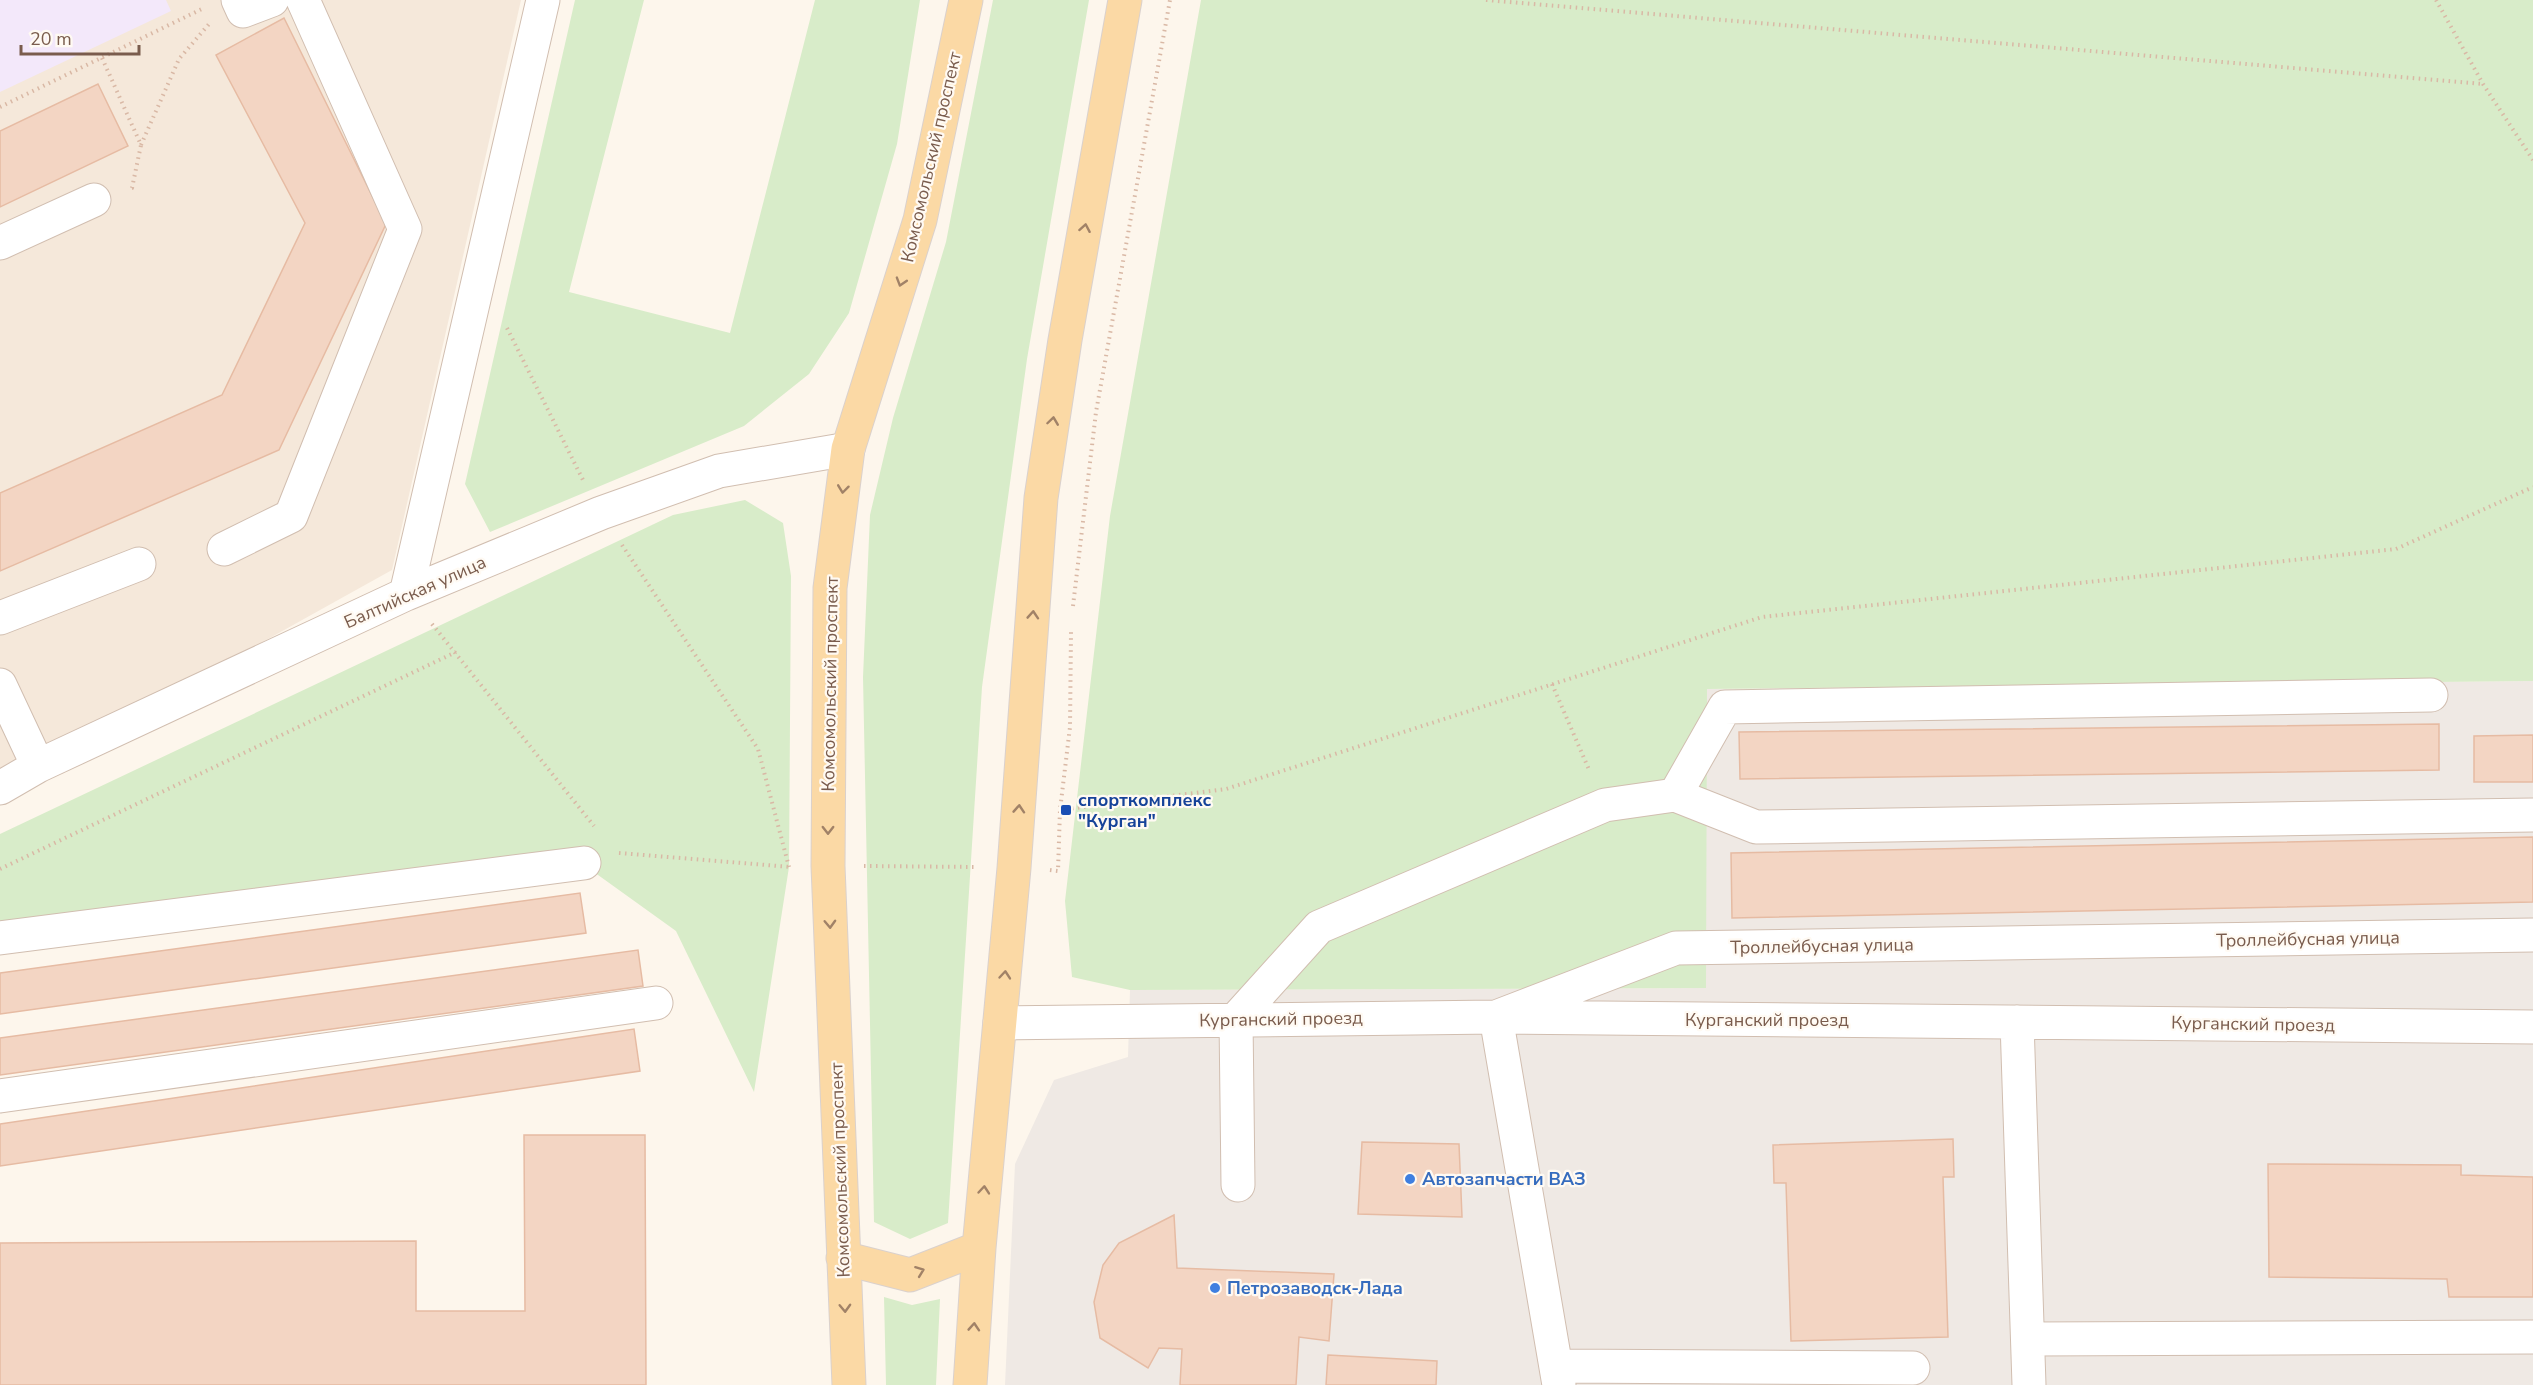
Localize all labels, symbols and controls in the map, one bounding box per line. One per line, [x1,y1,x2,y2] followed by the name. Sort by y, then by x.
[21,18,140,56] scale bar
[30,27,72,51] text: 20 m
[895,49,967,265] street label: Комсомольский проспект
[1078,224,1090,233] one-way arrow
[896,276,908,287] one-way arrow
[1046,416,1058,425] one-way arrow
[837,485,850,494] one-way arrow
[340,550,490,634] street label: Балтийская улица
[816,576,844,792] street label: Комсомольский проспект
[1026,610,1039,619] one-way arrow
[1078,788,1212,833] place label: спорткомплекс "Курган"
[1059,803,1073,817] marker: спорткомплекс "Курган"
[1012,805,1025,814] one-way arrow
[822,826,834,835] one-way arrow
[824,920,836,929] one-way arrow
[2216,925,2400,953] street label: Троллейбусная улица
[1730,932,1914,960] street label: Троллейбусная улица
[998,971,1011,980] one-way arrow
[1199,1006,1363,1032] street label: Курганский проезд
[1685,1008,1849,1032] street label: Курганский проезд
[2171,1011,2335,1037] street label: Курганский проезд
[824,1062,856,1278] street label: Комсомольский проспект
[1422,1167,1586,1191] place label: Автозапчасти ВАЗ
[1403,1172,1417,1186] marker: Автозапчасти ВАЗ
[977,1186,990,1195] one-way arrow
[914,1266,924,1279] one-way arrow
[1227,1276,1403,1300] place label: Петрозаводск-Лада
[1208,1281,1222,1295] marker: Петрозаводск-Лада
[839,1303,852,1312] one-way arrow
[967,1322,980,1331] one-way arrow

